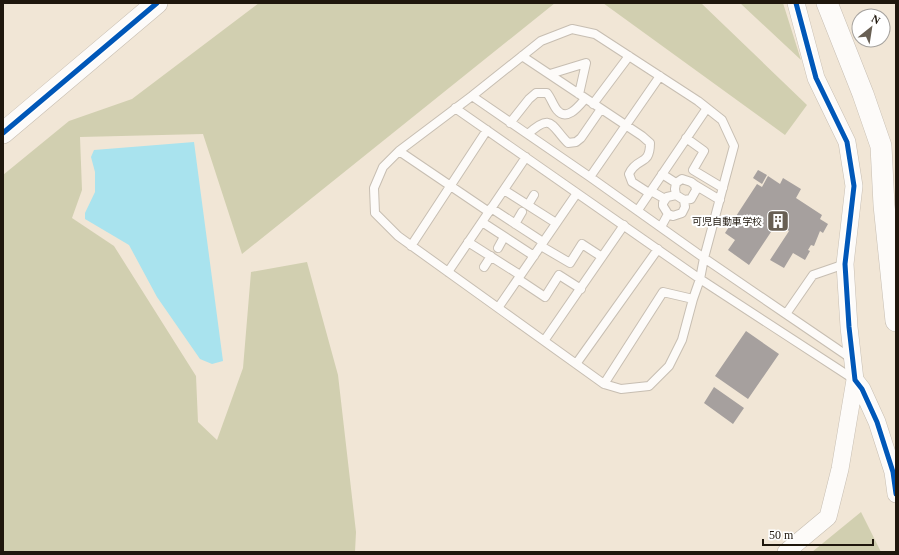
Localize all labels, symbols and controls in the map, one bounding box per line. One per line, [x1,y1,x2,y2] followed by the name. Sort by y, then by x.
[851,8,891,48] north arrow
[870,12,882,27] text: N
[765,208,791,234] building icon: 可児自動車学校
[692,216,762,227] place label: 可児自動車学校
[763,521,873,547] scale bar
[769,528,794,542] text: 50 m

